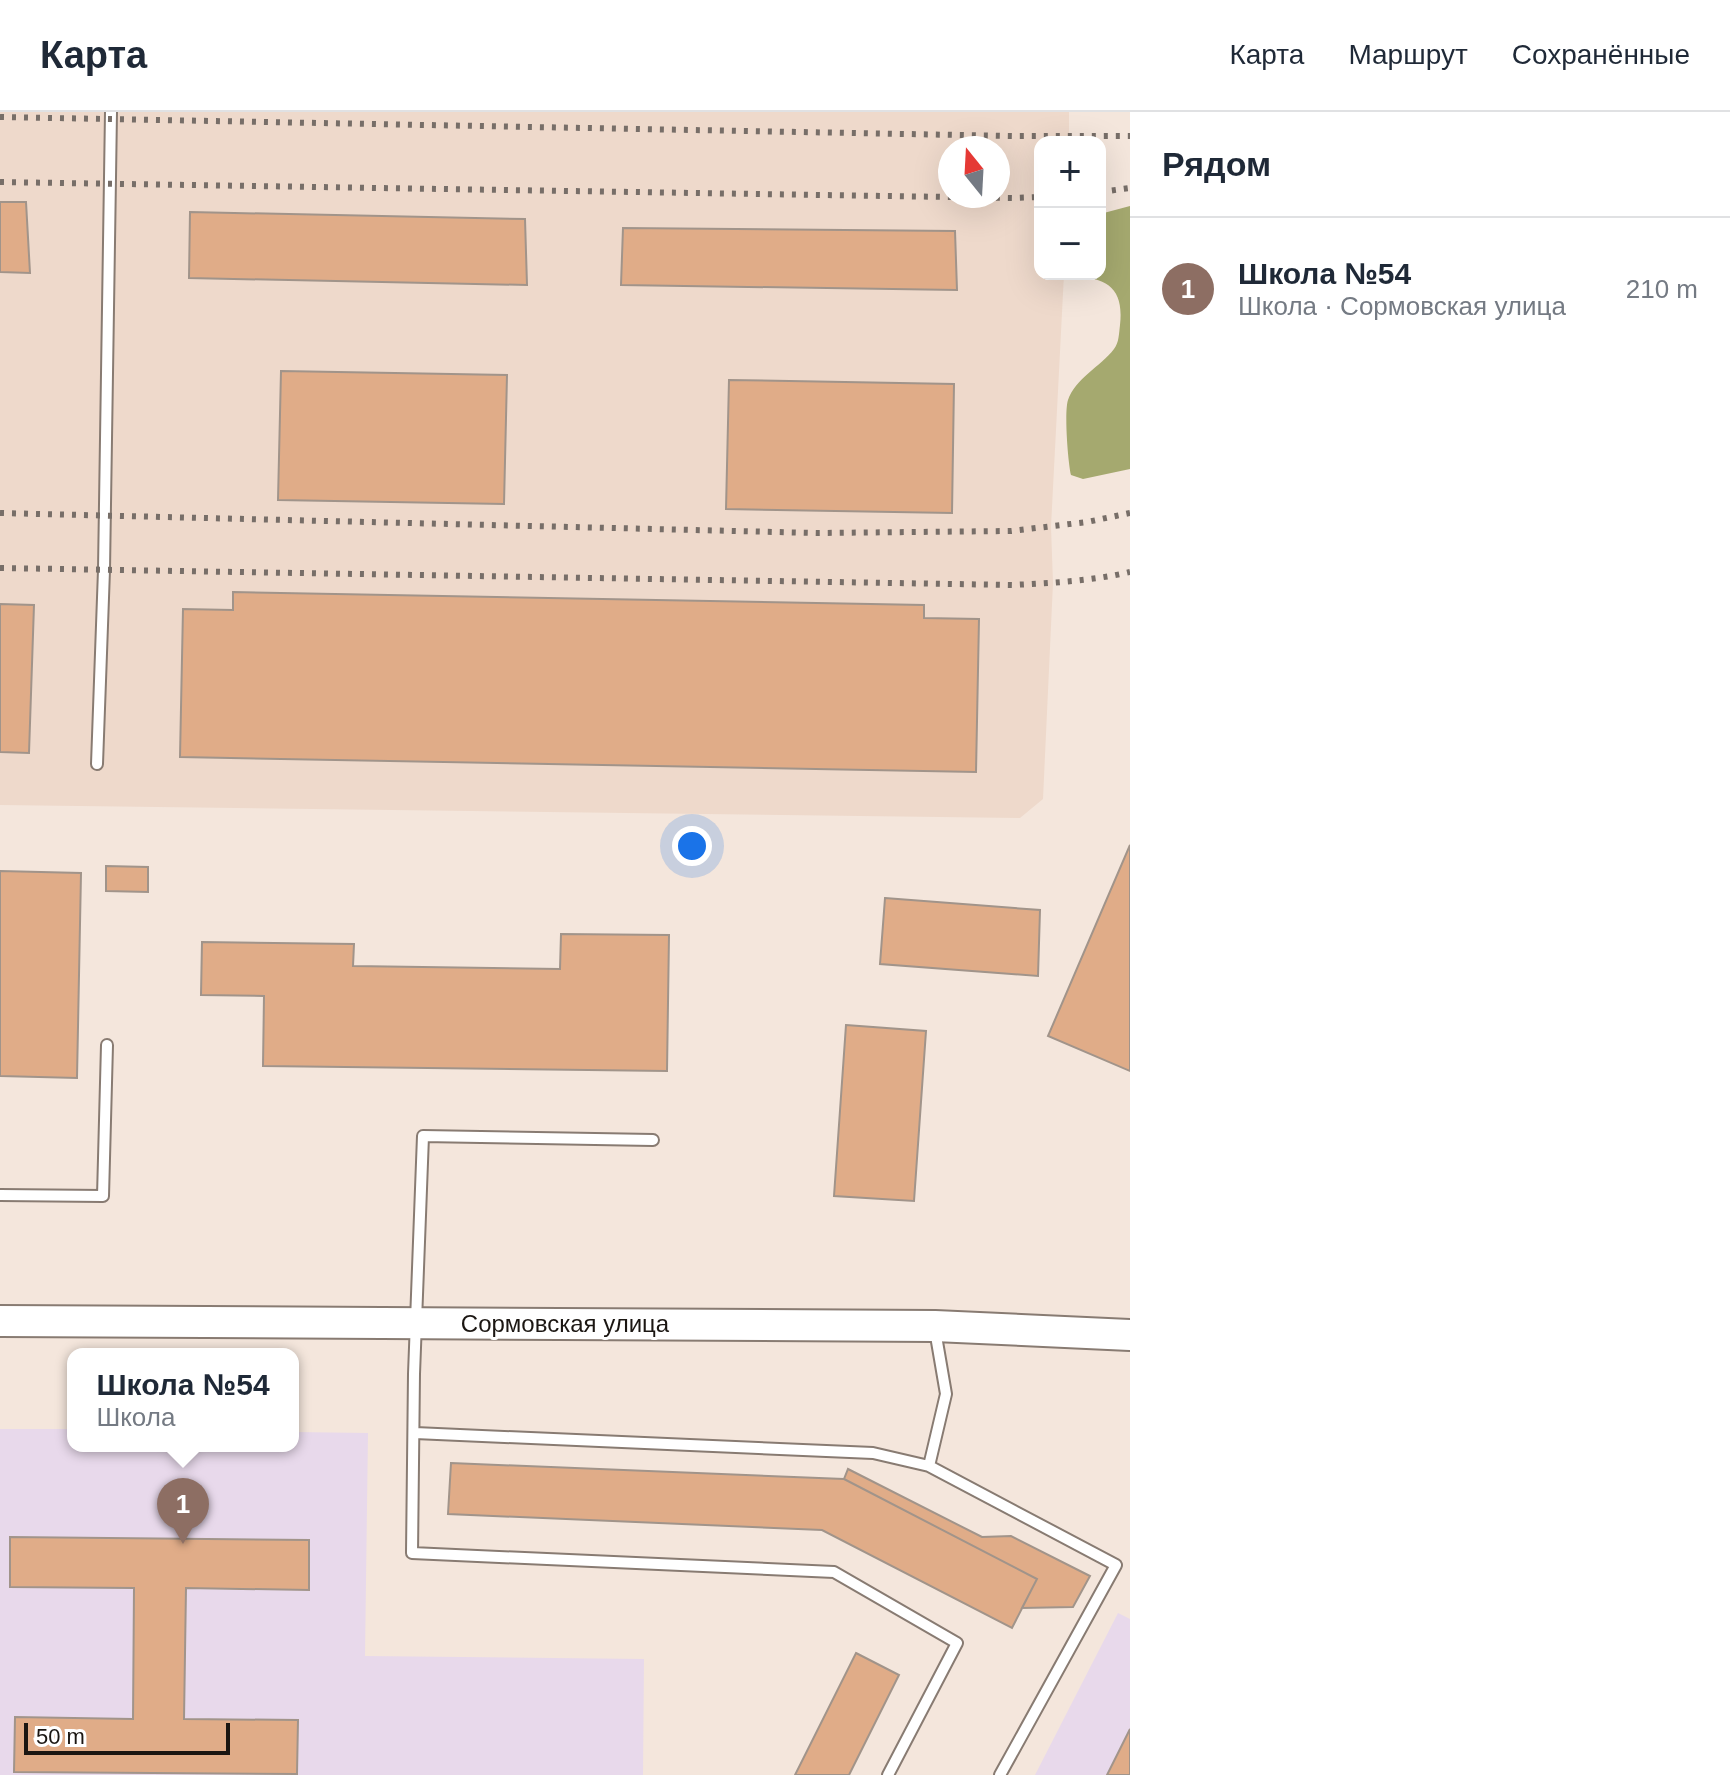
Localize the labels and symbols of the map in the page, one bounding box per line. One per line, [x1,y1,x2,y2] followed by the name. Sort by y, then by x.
[938,136,1010,208] north arrow
[672,826,712,866] your location
[461,1310,670,1337] street label: Сормовская улица
[157,1478,209,1544] pin: 1
[24,1719,230,1755] scale bar

